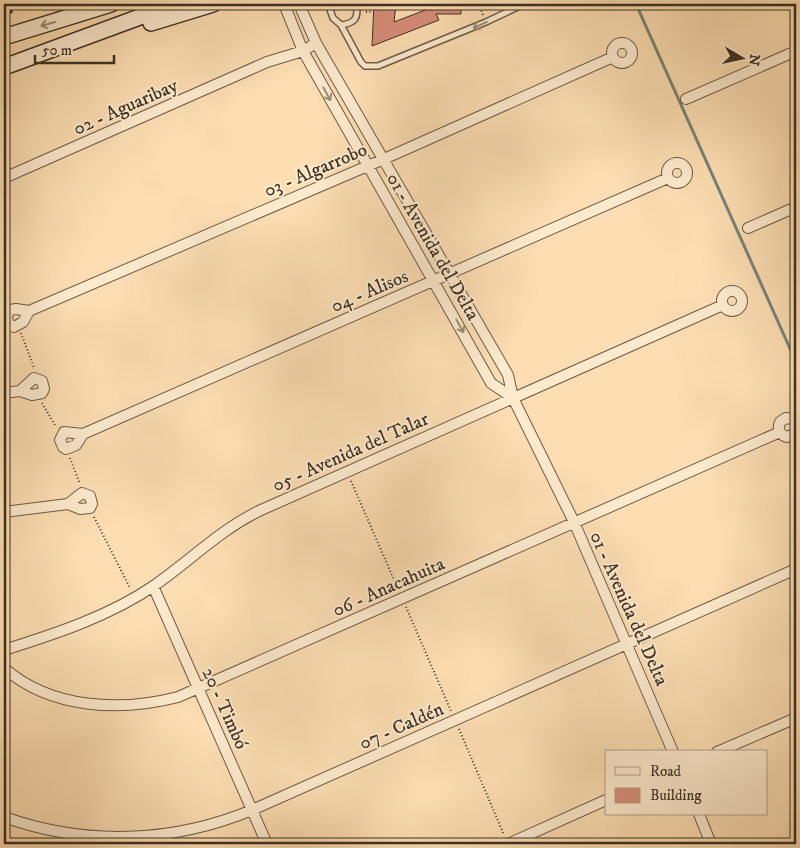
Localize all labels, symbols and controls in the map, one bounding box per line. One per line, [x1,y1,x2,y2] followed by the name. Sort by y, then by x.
[41,19,57,29] one-way arrow
[473,20,488,30] one-way arrow
[35,32,114,64] scale bar
[718,32,768,82] north arrow
[42,41,72,60] text: 50 m
[744,53,764,67] text: N
[70,74,182,141] street label: 02 - Aguaribay
[322,86,332,101] one-way arrow
[261,138,371,202] street label: 03 - Algarrobo
[381,169,484,325] street label: 01 - Avenida del Delta
[328,265,412,318] street label: 04 - Alisos
[455,318,465,333] one-way arrow
[269,408,432,497] street label: 05 - Avenida del Talar
[584,528,673,689] street label: 01 - Avenida del Delta
[329,552,448,622] street label: 06 - Anacahuita
[196,664,253,753] street label: 20 - Timbó
[356,698,447,755] street label: 07 - Caldén
[605,750,768,816] legend
[650,762,682,781] text: Road
[650,786,702,805] text: Building

